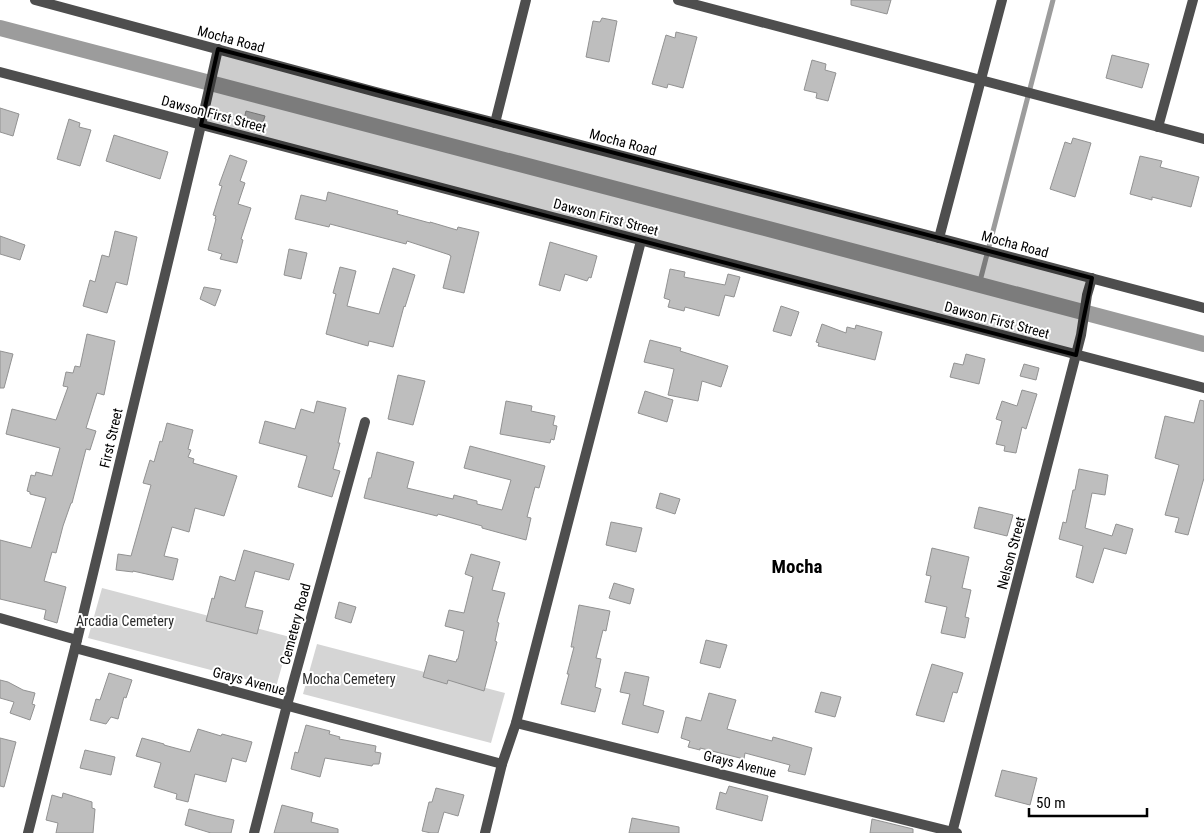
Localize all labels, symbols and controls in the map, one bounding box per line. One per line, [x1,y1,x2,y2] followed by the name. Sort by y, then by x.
[196,22,266,56] street label: Mocha Road
[160,92,268,136] street label: Dawson First Street
[588,125,658,159] street label: Mocha Road
[552,195,660,239] street label: Dawson First Street
[980,227,1050,261] street label: Mocha Road
[943,298,1051,342] street label: Dawson First Street
[96,407,126,469] street label: First Street
[994,515,1028,591] street label: Nelson Street
[772,555,822,578] district label: Mocha
[276,581,314,667] street label: Cemetery Road
[76,613,174,629] park label: Arcadia Cemetery
[211,664,288,698] street label: Grays Avenue
[302,671,396,687] park label: Mocha Cemetery
[702,747,779,781] street label: Grays Avenue
[1029,786,1146,818] scale bar
[1036,794,1066,812] text: 50 m

